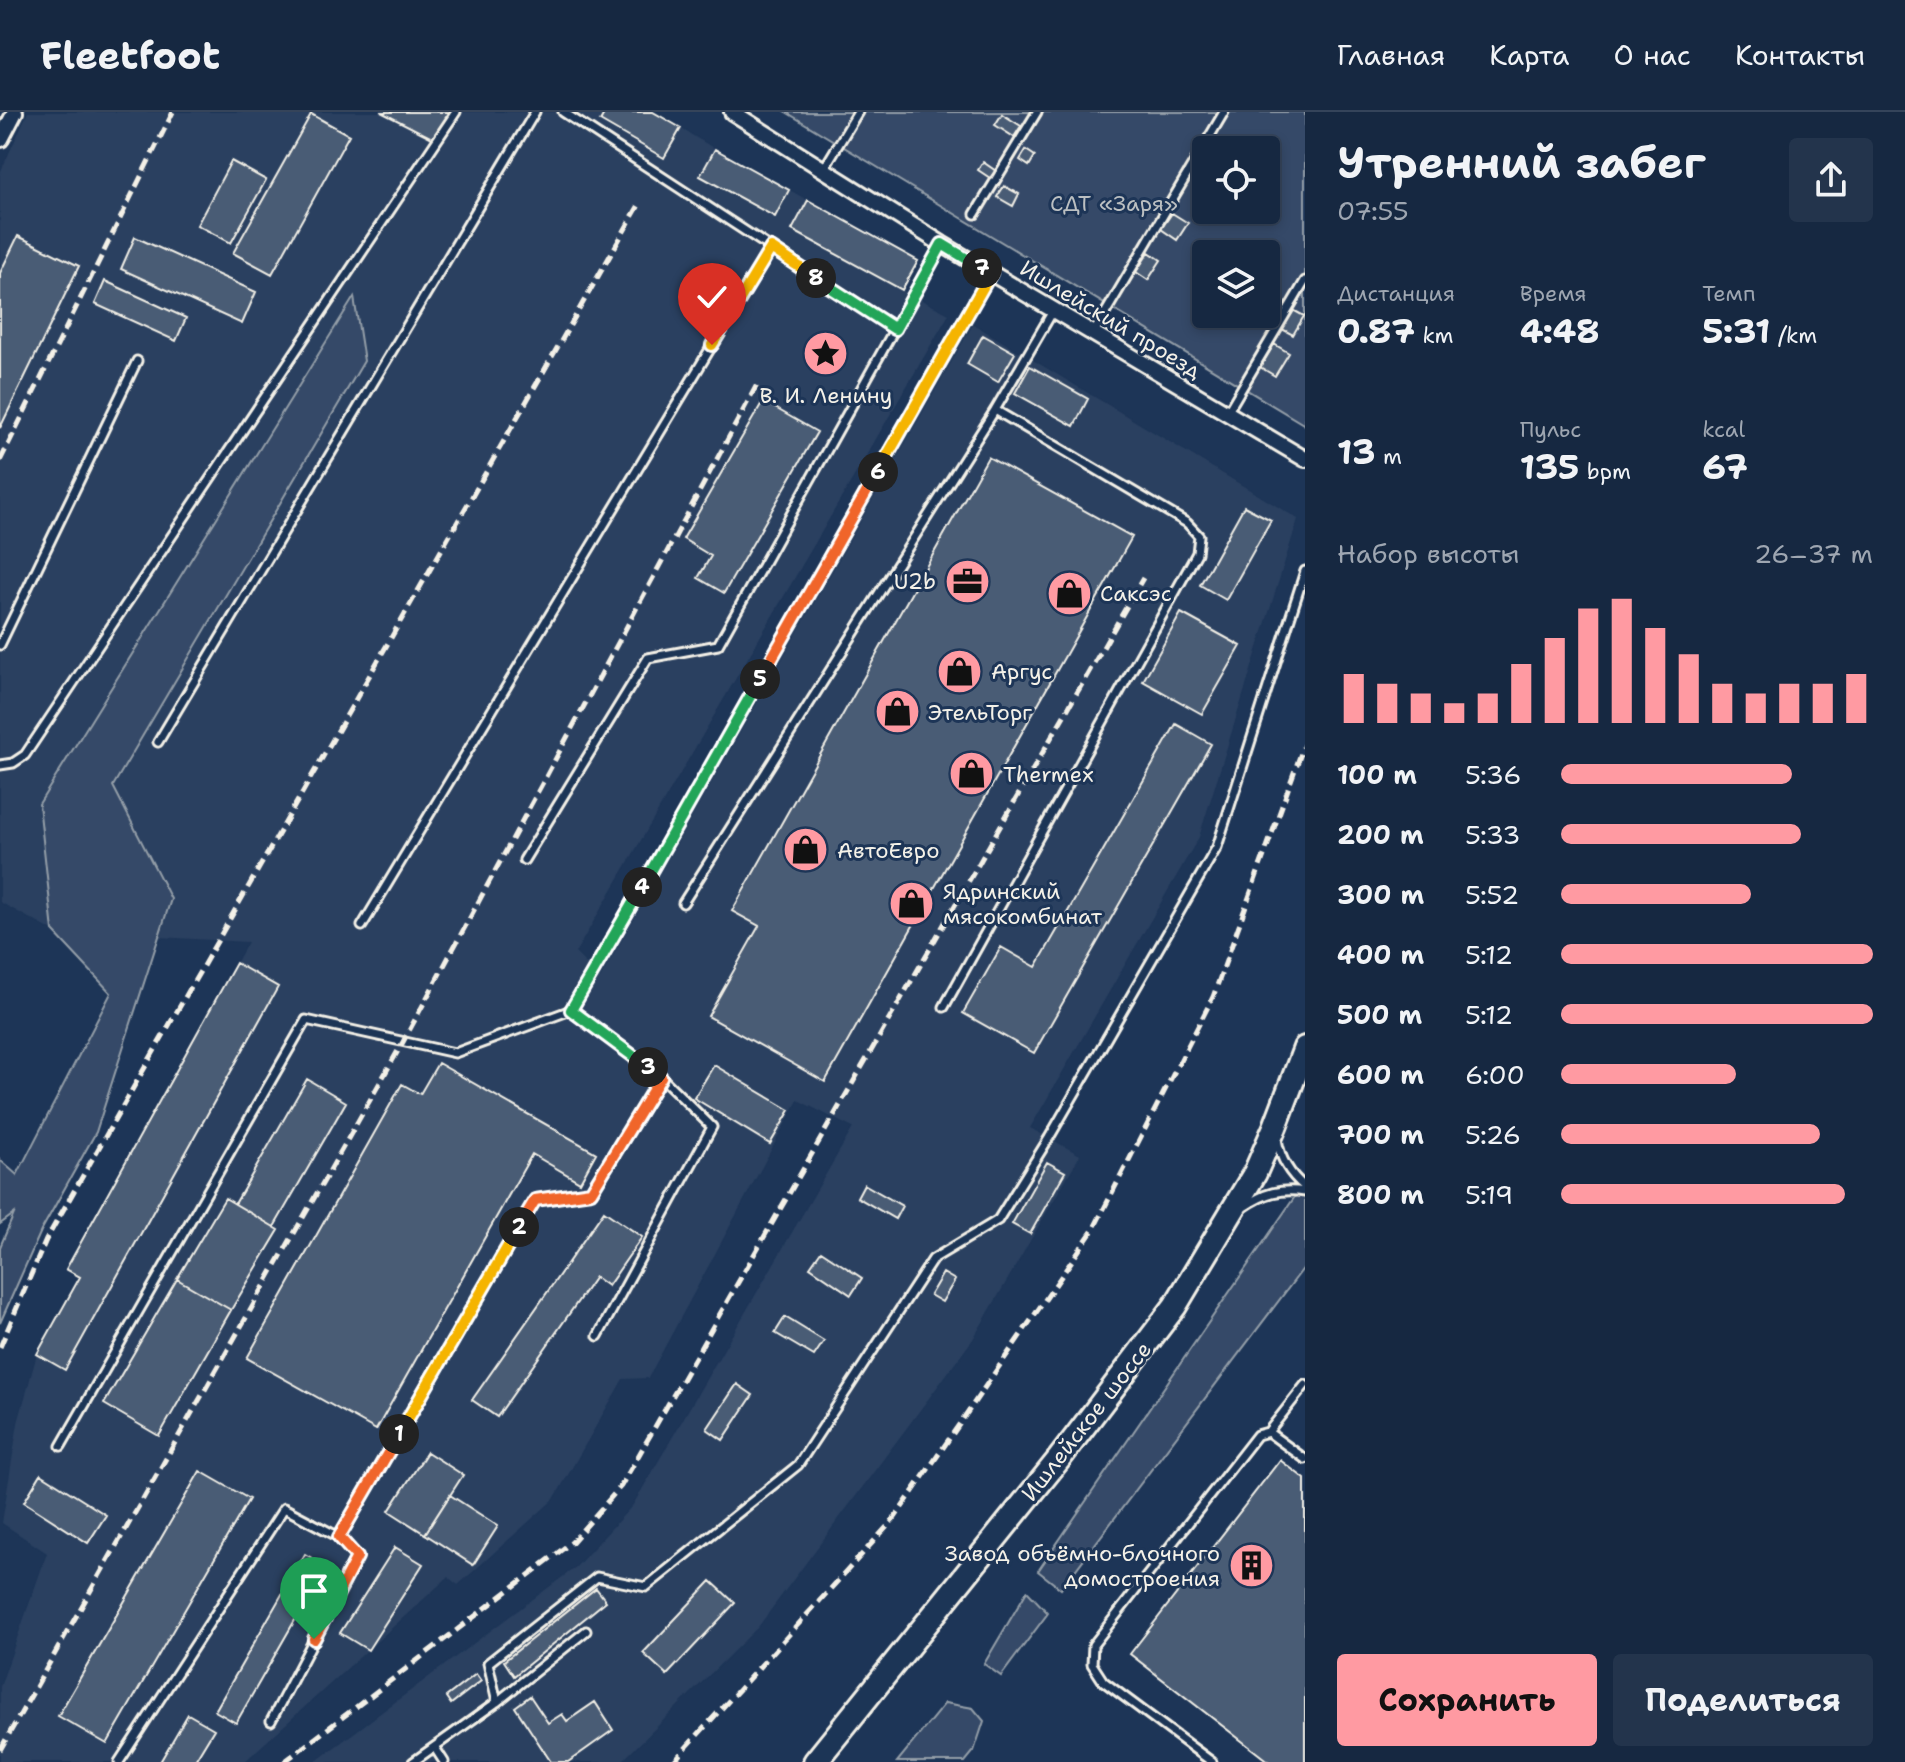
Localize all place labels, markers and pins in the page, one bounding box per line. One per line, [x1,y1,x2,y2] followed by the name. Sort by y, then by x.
[962,248,1002,288] pin: 7
[796,258,836,298] pin: 8
[678,263,746,345] pin
[802,330,850,378] place icon: В. И. Ленину
[759,381,893,410] place label: В. И. Ленину
[858,452,898,492] pin: 6
[943,557,991,605] office icon: U2b
[894,567,936,596] place label: U2b
[1045,569,1093,617] shop icon: Саксэс
[1100,579,1172,608] place label: Саксэс
[936,647,984,695] shop icon: Аргус
[991,657,1052,686] place label: Аргус
[740,659,780,699] pin: 5
[873,688,921,736] shop icon: ЭтельТорг
[928,698,1032,727] place label: ЭтельТорг
[948,750,996,798] shop icon: Thermex
[1003,760,1094,789] place label: Thermex
[782,826,830,874] shop icon: АвтоЕвро
[837,836,939,865] place label: АвтоЕвро
[622,867,662,907] pin: 4
[943,877,1103,931] place label: Ядринский мясокомбинат
[888,880,936,928] shop icon: Ядринский мясокомбинат
[628,1047,668,1087] pin: 3
[499,1207,539,1247] pin: 2
[379,1414,419,1454] pin: 1
[945,1539,1220,1593] place label: Завод объёмно-блочного домостроения
[1227,1542,1275,1590] building icon: Завод объёмно-блочного домостроения
[280,1557,348,1639] pin

